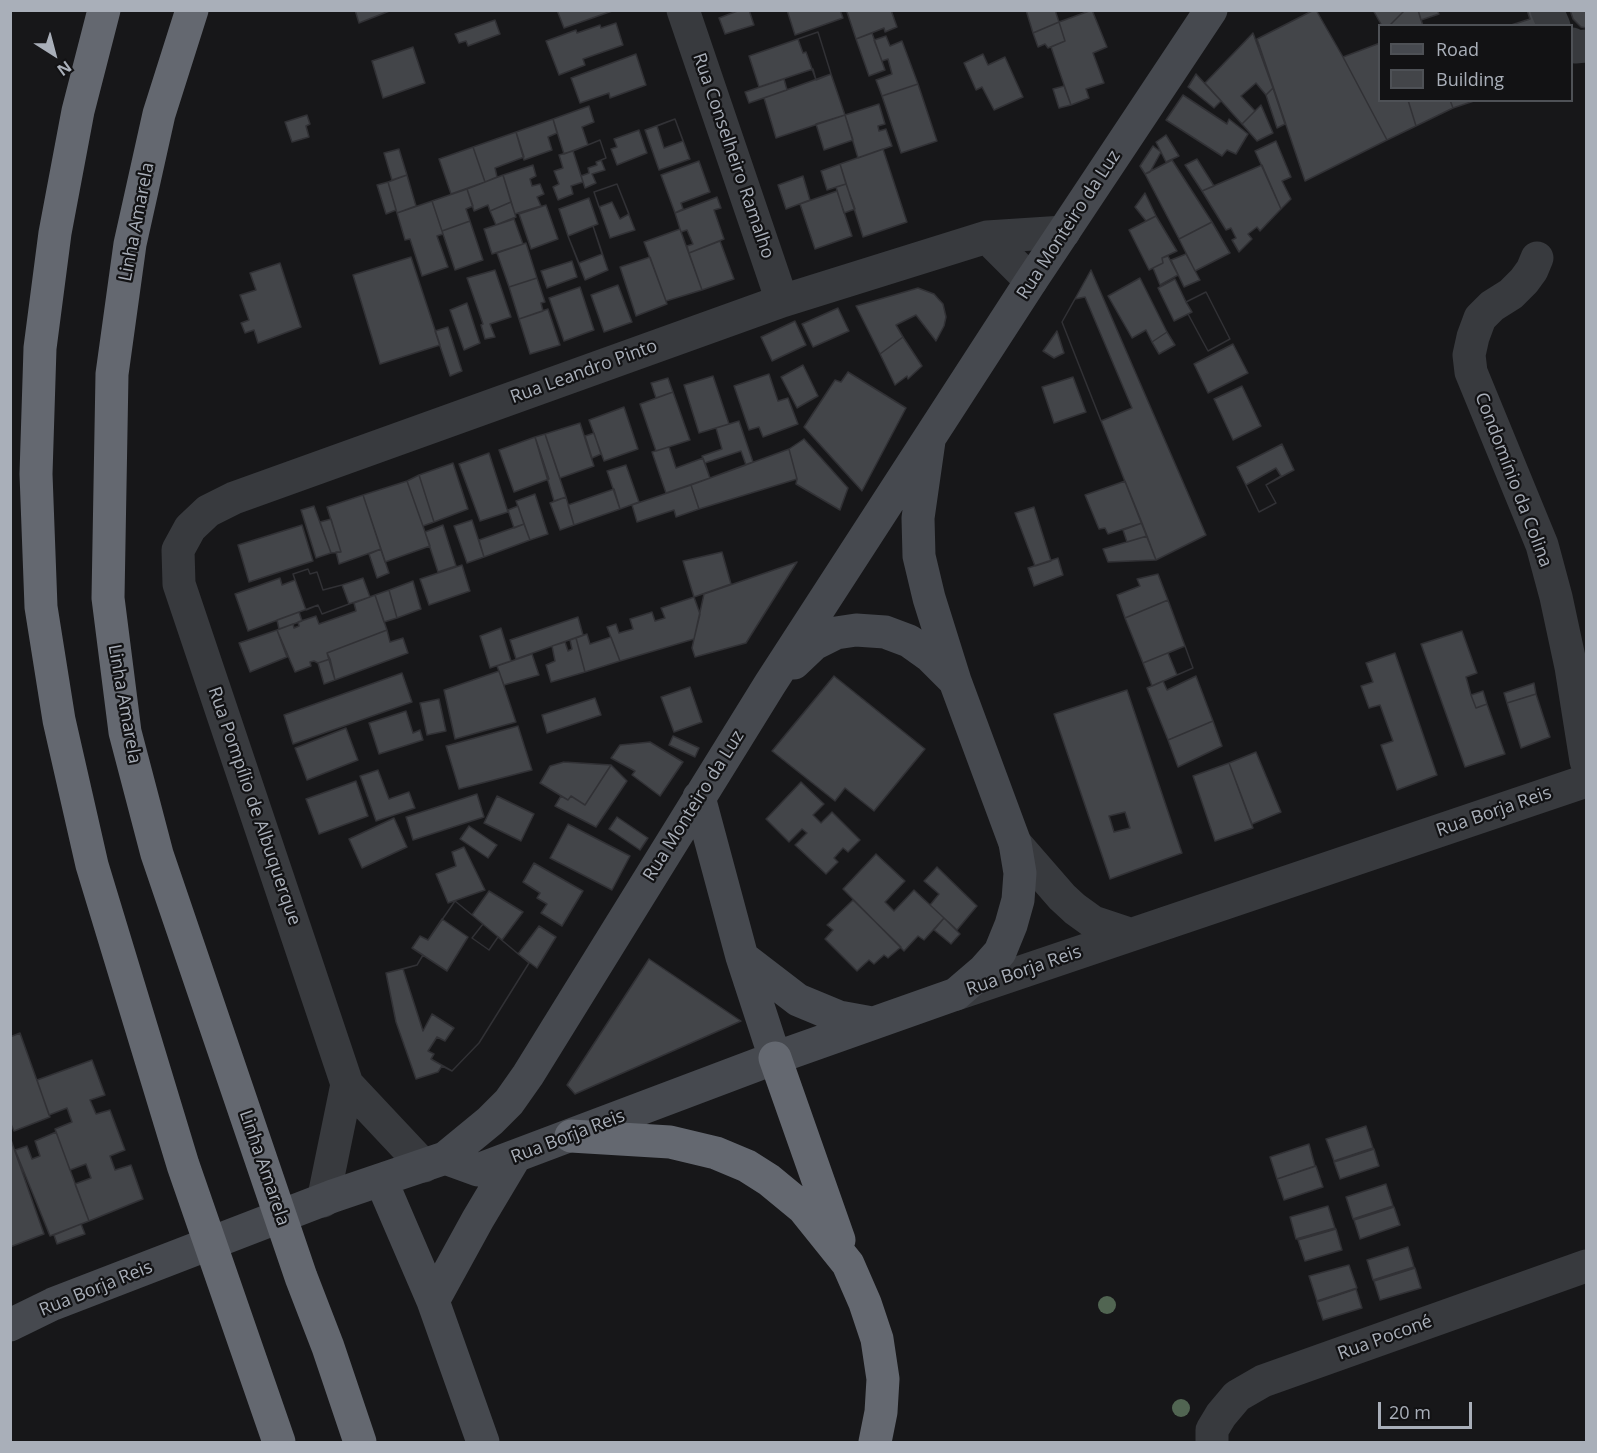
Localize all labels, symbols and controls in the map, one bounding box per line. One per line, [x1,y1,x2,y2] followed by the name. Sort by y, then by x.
[24,24,84,84] north arrow
[1378,24,1573,102] legend
[1436,37,1479,61] text: Road
[688,50,778,262] street label: Rua Conselheiro Ramalho
[53,56,76,81] text: N
[1436,67,1504,91] text: Building
[1013,146,1125,304] street label: Rua Monteiro da Luz
[115,161,159,283] street label: Linha Amarela
[508,335,660,409] street label: Rua Leandro Pinto
[1470,390,1556,570] street label: Condomínio da Colina
[103,643,145,765] street label: Linha Amarela
[203,684,305,928] street label: Rua Pompílio de Albuquerque
[639,727,749,885] street label: Rua Monteiro da Luz
[1434,782,1554,842] street label: Rua Borja Reis
[964,941,1084,1001] street label: Rua Borja Reis
[508,1105,628,1169] street label: Rua Borja Reis
[234,1107,294,1229] street label: Linha Amarela
[36,1256,156,1322] street label: Rua Borja Reis
[1335,1311,1435,1365] street label: Rua Poconé
[1381,1390,1476,1428] scale bar
[1389,1400,1431,1424] text: 20 m

